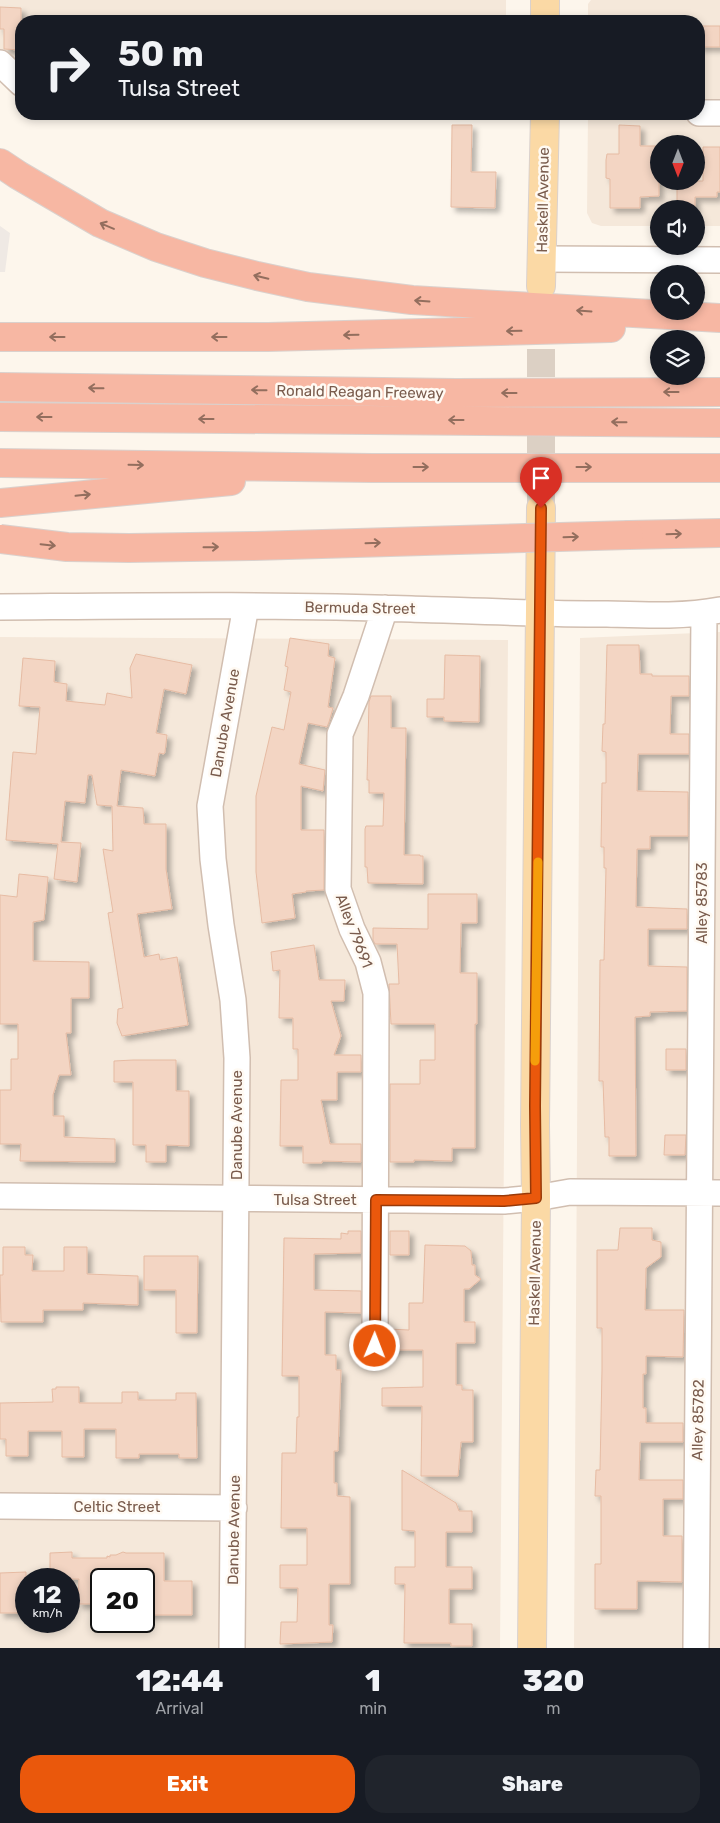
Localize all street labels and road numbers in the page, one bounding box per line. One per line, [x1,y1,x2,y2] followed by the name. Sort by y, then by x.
[533,147,553,253] street label: Haskell Avenue
[276,382,444,402] street label: Ronald Reagan Freeway
[304,598,416,618] street label: Bermuda Street
[207,667,243,779] street label: Danube Avenue
[693,862,711,944] street label: Alley 85783
[332,891,376,971] street label: Alley 79691
[228,1070,246,1180] street label: Danube Avenue
[273,1191,357,1209] street label: Tulsa Street
[525,1220,545,1326] street label: Haskell Avenue
[688,1379,708,1461] street label: Alley 85782
[224,1475,244,1585] street label: Danube Avenue
[74,1498,161,1516] street label: Celtic Street

